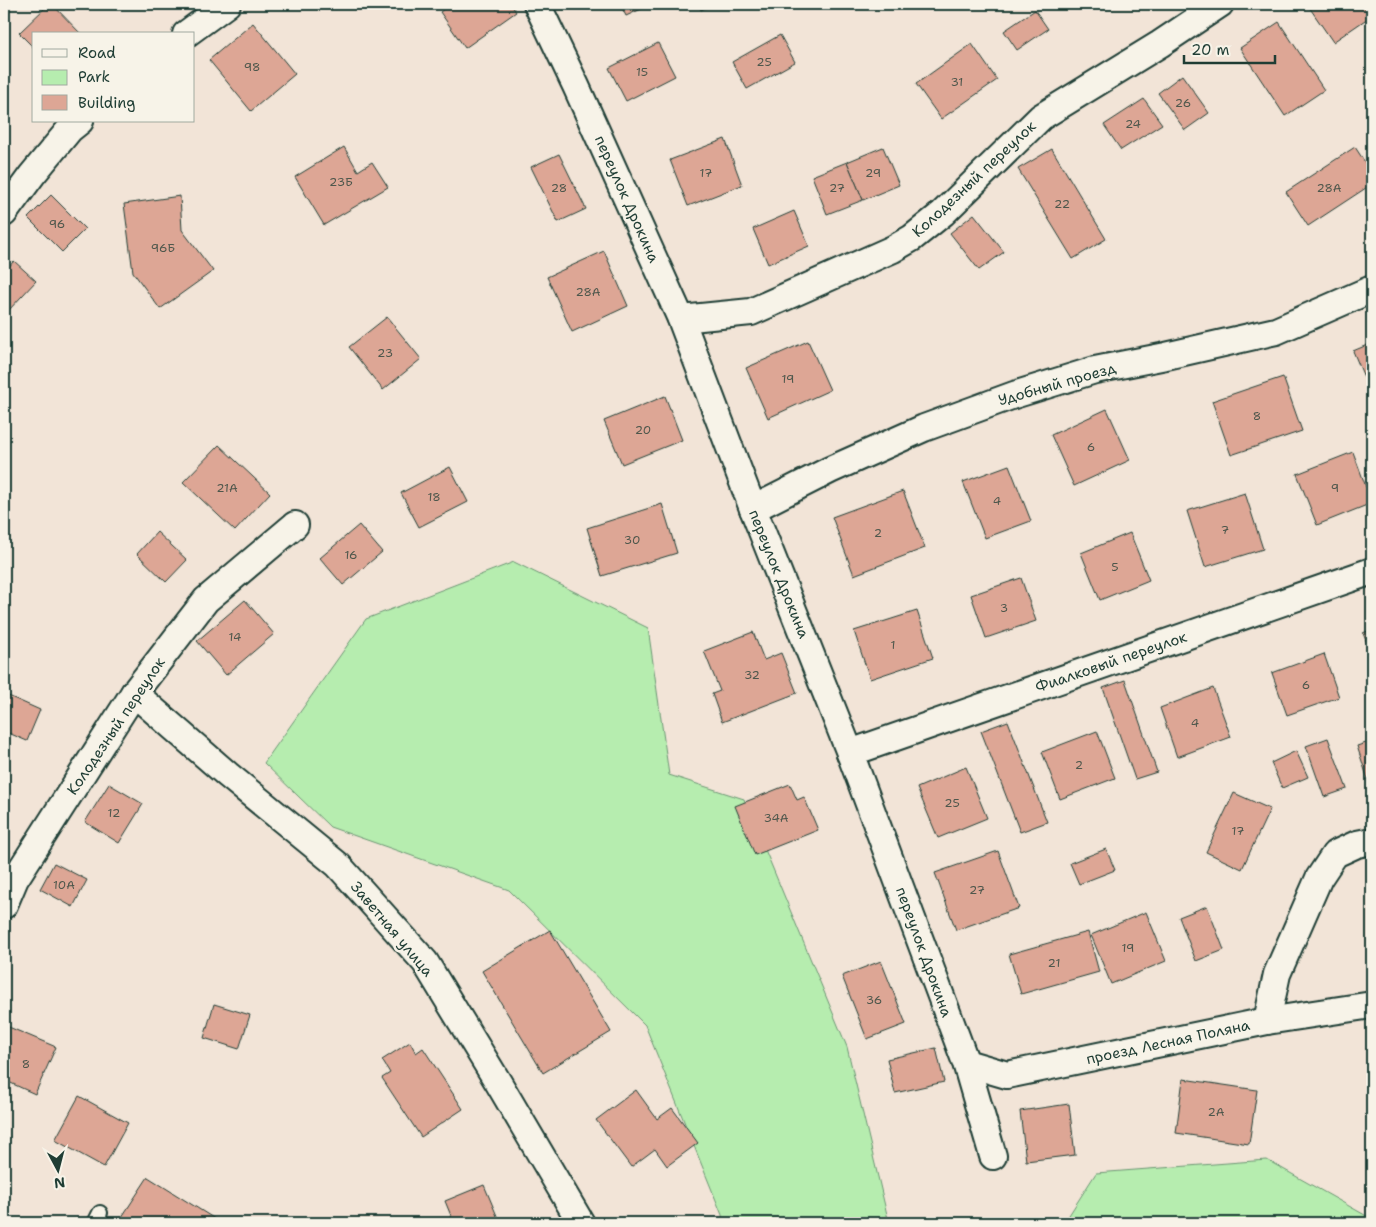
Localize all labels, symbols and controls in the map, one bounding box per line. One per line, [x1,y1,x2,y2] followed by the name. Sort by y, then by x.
[32,32,195,122] legend
[1184,32,1275,64] scale bar
[1191,40,1230,60] text: 20 m
[78,43,116,63] text: Road
[756,54,772,70] house number: 25
[244,59,260,75] house number: 98
[636,64,648,80] house number: 15
[78,67,110,87] text: Park
[951,74,963,90] house number: 31
[78,93,135,113] text: Building
[1175,95,1191,111] house number: 26
[908,116,1040,242] street label: Колодезный переулок
[1125,116,1141,132] house number: 24
[590,132,664,266] street label: переулок Дрокина
[700,165,712,181] house number: 17
[865,165,881,181] house number: 29
[329,174,353,190] house number: 23Б
[551,180,567,196] house number: 28
[829,180,845,196] house number: 27
[1316,180,1342,196] house number: 28А
[1054,196,1070,212] house number: 22
[49,216,65,232] house number: 96
[151,240,175,256] house number: 96Б
[575,284,601,300] house number: 28А
[377,345,393,361] house number: 23
[996,357,1119,410] street label: Удобный проезд
[782,371,794,387] house number: 19
[1253,408,1261,424] house number: 8
[635,422,651,438] house number: 20
[1087,439,1095,455] house number: 6
[216,480,238,496] house number: 21А
[1331,480,1339,496] house number: 9
[427,489,441,505] house number: 18
[993,493,1001,509] house number: 4
[744,507,814,642] street label: переулок Дрокина
[1221,522,1229,538] house number: 7
[874,525,882,541] house number: 2
[624,532,640,548] house number: 30
[344,547,358,563] house number: 16
[1111,559,1119,575] house number: 5
[1000,600,1008,616] house number: 3
[1033,627,1189,697] street label: Фиалковый переулок
[229,629,241,645] house number: 14
[890,637,896,653] house number: 1
[62,653,170,799] street label: Колодезный переулок
[744,667,760,683] house number: 32
[1302,677,1310,693] house number: 6
[1191,715,1199,731] house number: 4
[1075,757,1083,773] house number: 2
[944,795,960,811] house number: 25
[108,805,120,821] house number: 12
[763,810,789,826] house number: 34А
[1232,823,1244,839] house number: 17
[53,877,75,893] house number: 10А
[346,877,438,981] street label: Заветная улица
[969,882,985,898] house number: 27
[891,884,957,1021] street label: переулок Дрокина
[1122,940,1134,956] house number: 19
[1048,955,1060,971] house number: 21
[866,992,882,1008] house number: 36
[1084,1015,1252,1069] street label: проезд Лесная Поляна
[22,1056,30,1072] house number: 8
[1207,1104,1225,1120] house number: 2А
[32,1144,82,1194] north arrow
[53,1173,66,1193] text: N

